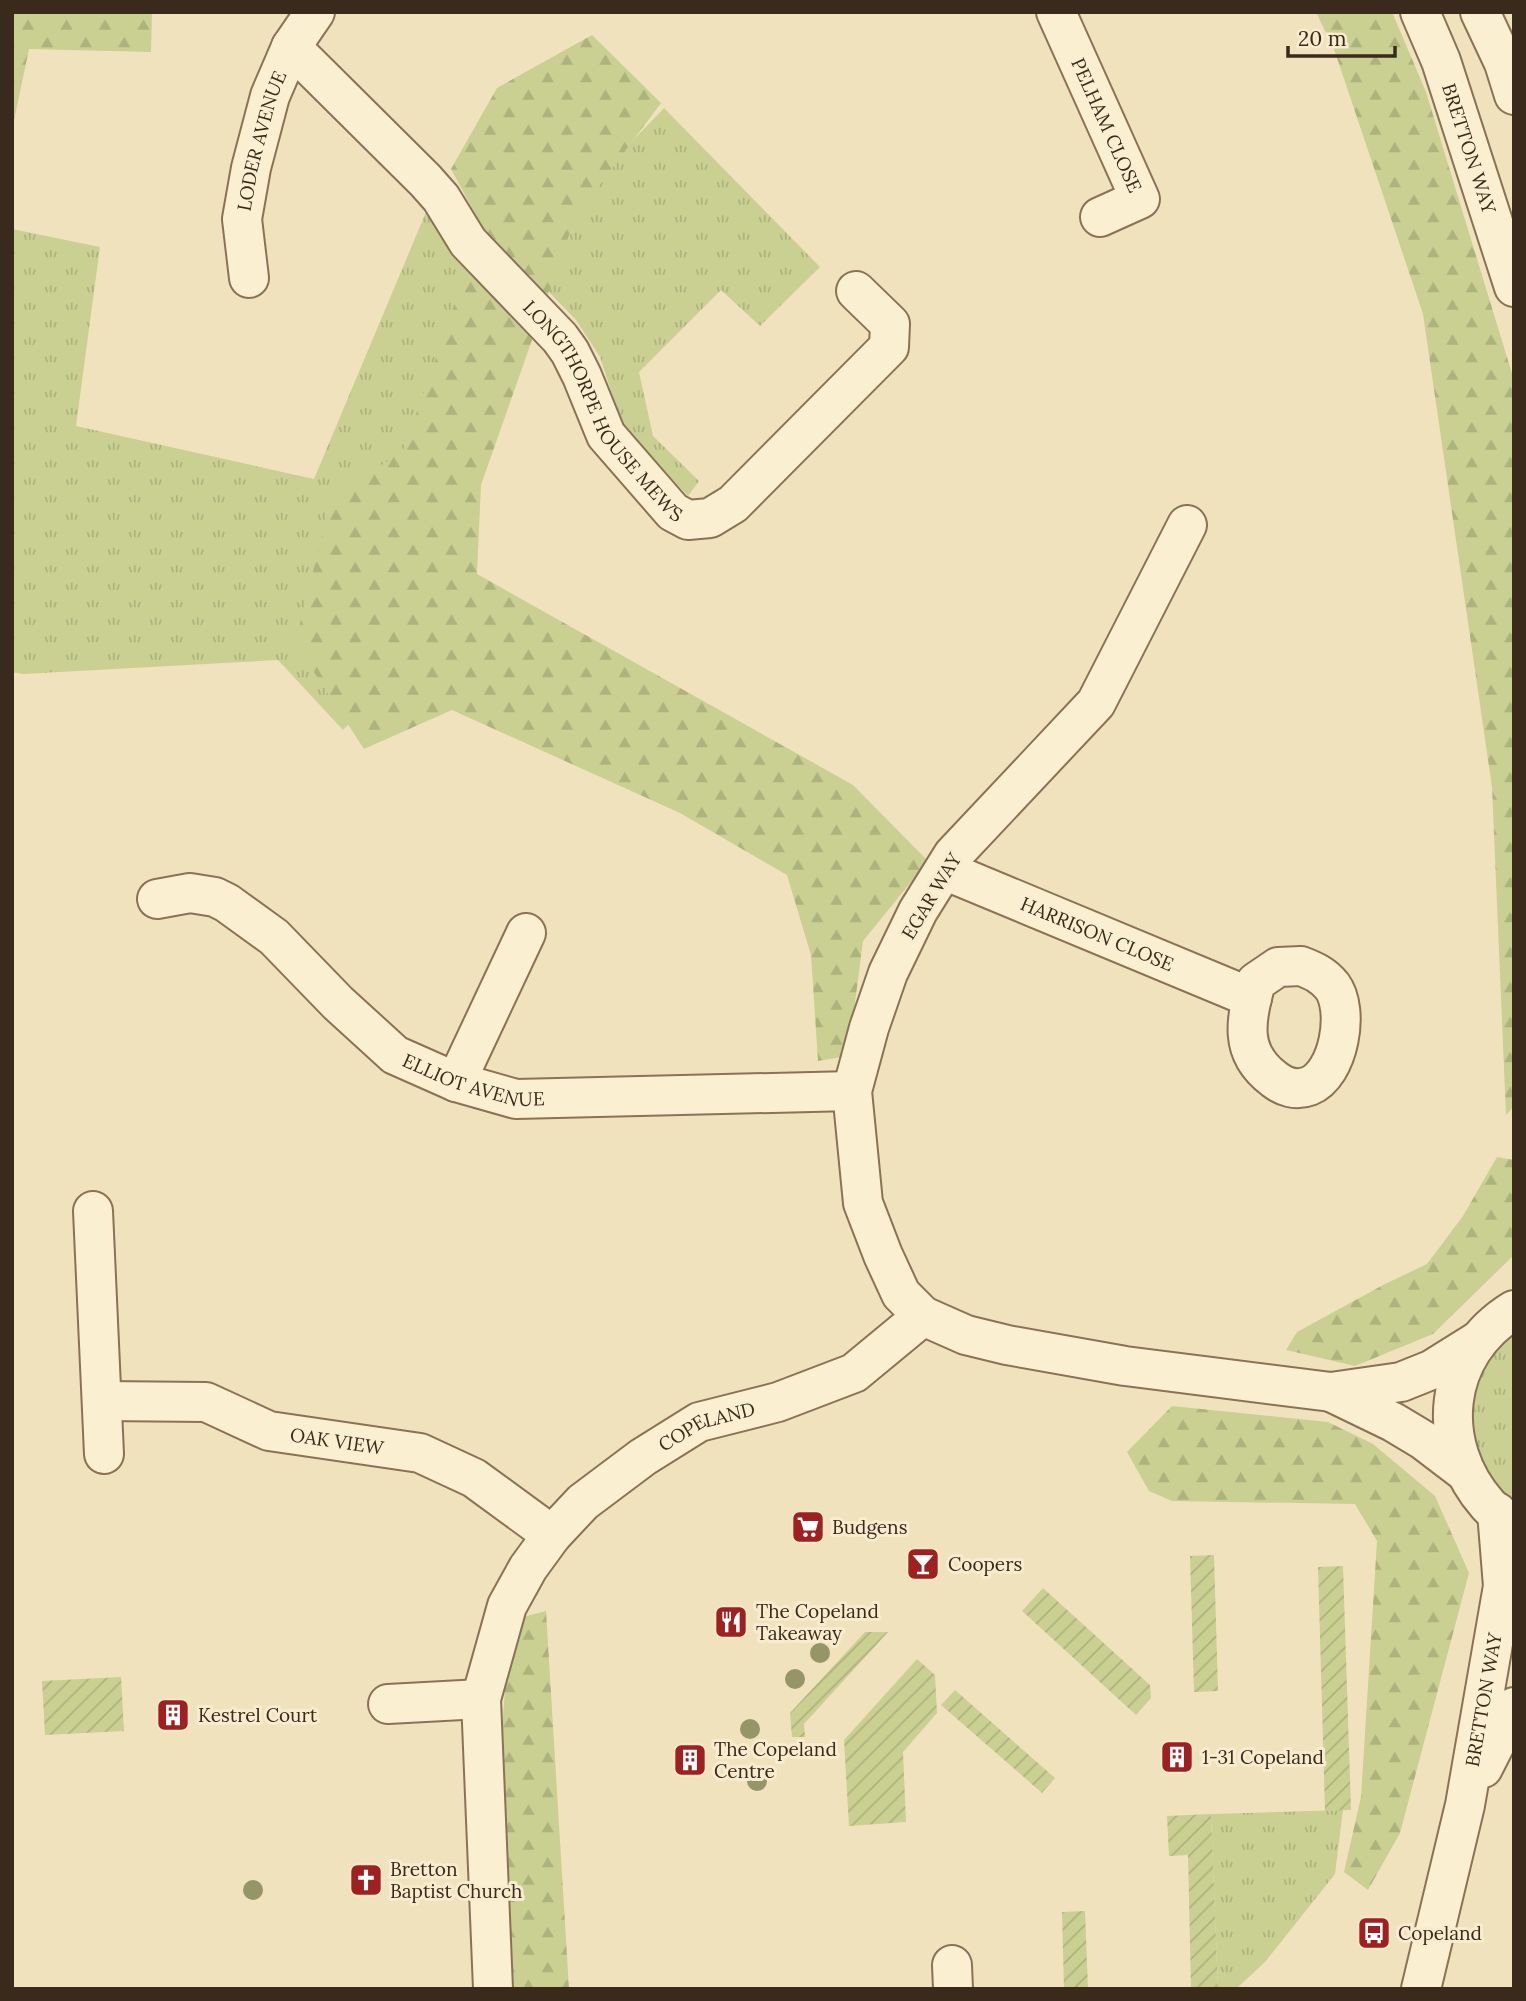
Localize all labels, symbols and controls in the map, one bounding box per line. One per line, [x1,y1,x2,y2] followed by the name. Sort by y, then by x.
[1288,14,1395,58] scale bar
[1298,25,1347,52] text: 20 m
[1066,54,1147,196] street label: PELHAM CLOSE
[232,67,291,213] street label: LODER AVENUE
[1437,80,1502,217] street label: BRETTON WAY
[518,295,687,527] street label: LONGTHORPE HOUSE MEWS
[896,848,967,944] street label: EGAR WAY
[1017,891,1178,976] street label: HARRISON CLOSE
[399,1048,545,1111] street label: ELLIOT AVENUE
[654,1396,757,1457] street label: COPELAND
[289,1422,386,1460] street label: OAK VIEW
[789,1508,827,1546] supermarket icon: Budgens
[832,1515,908,1539] place label: Budgens
[904,1545,942,1583] bar icon: Coopers
[948,1552,1022,1576] place label: Coopers
[756,1599,879,1645] place label: The Copeland Takeaway
[712,1603,750,1641] restaurant icon: The Copeland Takeaway
[1460,1630,1507,1769] street label: BRETTON WAY
[154,1696,192,1734] building icon: Kestrel Court
[198,1703,318,1727] place label: Kestrel Court
[714,1737,837,1783] place label: The Copeland Centre
[1158,1738,1196,1776] building icon: 1-31 Copeland
[671,1741,709,1779] building icon: The Copeland Centre
[1202,1745,1324,1769] place label: 1-31 Copeland
[390,1857,522,1903] place label: Bretton Baptist Church
[347,1861,385,1899] church icon: Bretton Baptist Church
[1355,1914,1393,1952] bus stop icon: Copeland
[1398,1921,1482,1945] place label: Copeland

